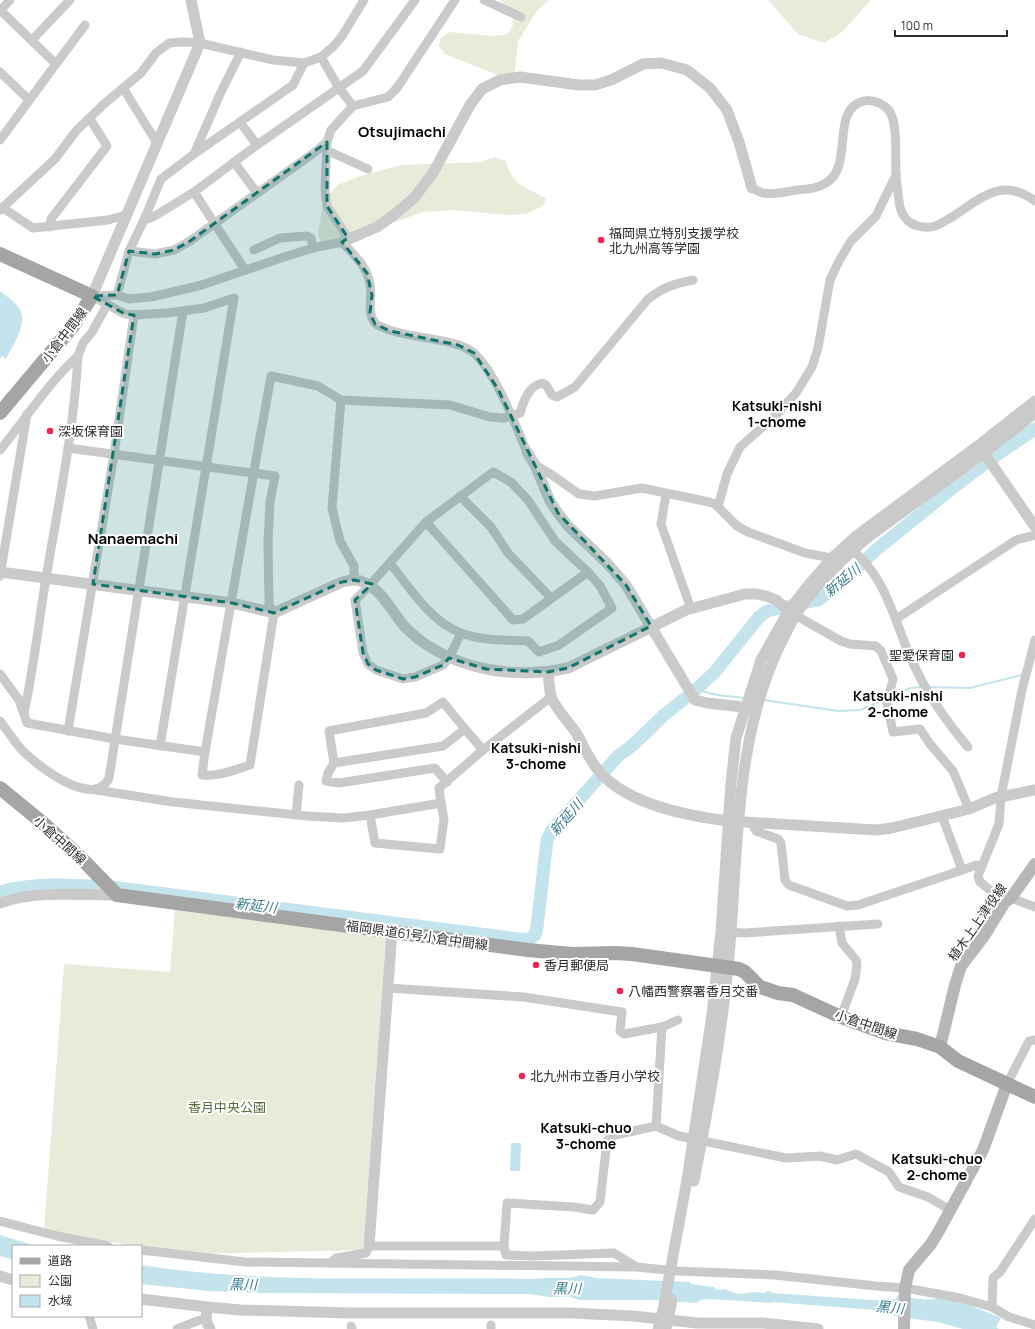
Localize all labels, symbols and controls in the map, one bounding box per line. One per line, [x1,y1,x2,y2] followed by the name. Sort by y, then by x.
[895,12,1007,38] scale bar
[901,17,933,34] text: 100 m
[358,121,446,142] district label: Otsujimachi
[609,224,739,257] place label: 福岡県立特別支援学校 北九州高等学園
[596,235,606,245] marker: 福岡県立特別支援学校 北九州高等学園
[37,304,91,366] street label: 小倉中間線
[732,396,822,431] district label: Katsuki-nishi 1-chome
[58,422,123,440] place label: 深坂保育園
[45,426,55,436] marker: 深坂保育園
[88,528,178,549] district label: Nanaemachi
[820,558,866,601] water label: 新延川
[889,646,954,664] place label: 聖愛保育園
[957,650,967,660] marker: 聖愛保育園
[853,686,943,721] district label: Katsuki-nishi 2-chome
[491,738,581,773] district label: Katsuki-nishi 3-chome
[545,793,588,839] water label: 新延川
[30,812,90,868] street label: 小倉中間線
[944,880,1010,964] street label: 植木上上津役線
[234,893,280,917] water label: 新延川
[345,916,489,954] street label: 福岡県道61号小倉中間線
[544,956,609,974] place label: 香月郵便局
[531,960,541,970] marker: 香月郵便局
[628,982,758,1000] place label: 八幡西警察署香月交番
[615,986,625,996] marker: 八幡西警察署香月交番
[832,1005,900,1043] street label: 小倉中間線
[530,1067,660,1085] place label: 北九州市立香月小学校
[517,1071,527,1081] marker: 北九州市立香月小学校
[188,1098,266,1116] park label: 香月中央公園
[540,1118,632,1153] district label: Katsuki-chuo 3-chome
[891,1149,983,1184] district label: Katsuki-chuo 2-chome
[12,1245,142,1317] legend
[48,1252,72,1269] text: 道路
[48,1272,72,1289] text: 公園
[229,1274,259,1294] water label: 黒川
[553,1278,583,1298] water label: 黒川
[48,1292,72,1309] text: 水域
[875,1296,907,1318] water label: 黒川

